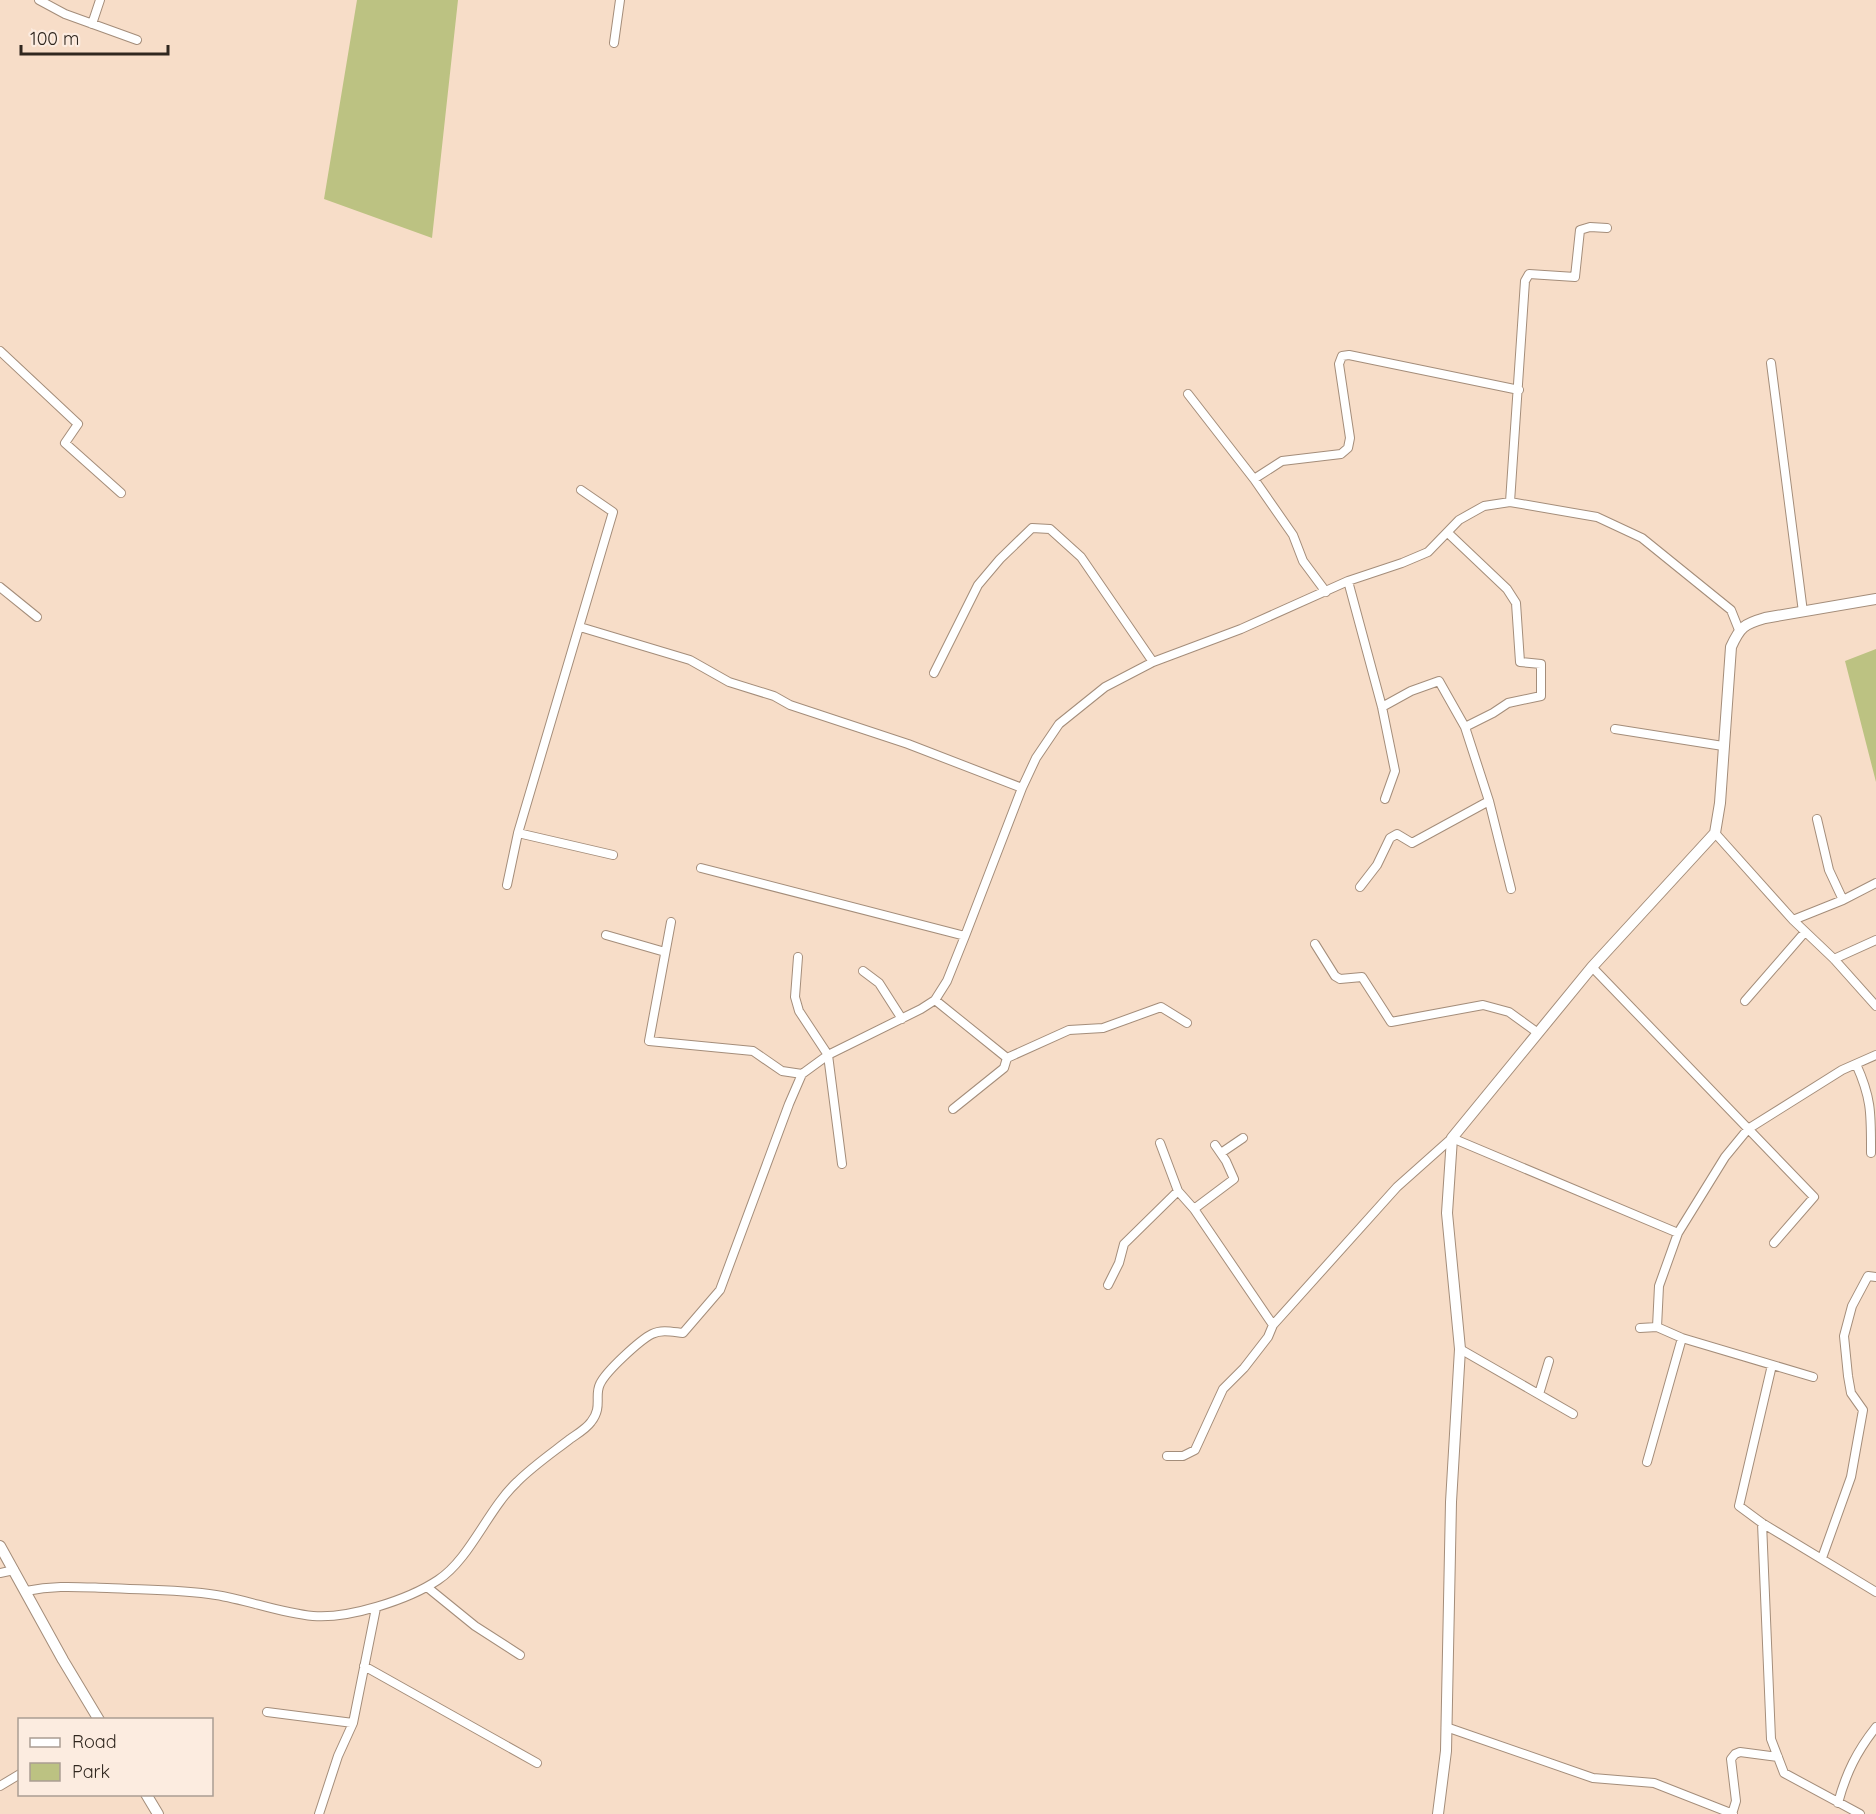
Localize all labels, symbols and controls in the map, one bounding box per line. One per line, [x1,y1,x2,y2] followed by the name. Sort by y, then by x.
[21,18,168,56] scale bar
[30,27,79,50] text: 100 m
[18,1718,213,1796] legend
[72,1730,117,1753] text: Road
[72,1760,110,1783] text: Park

